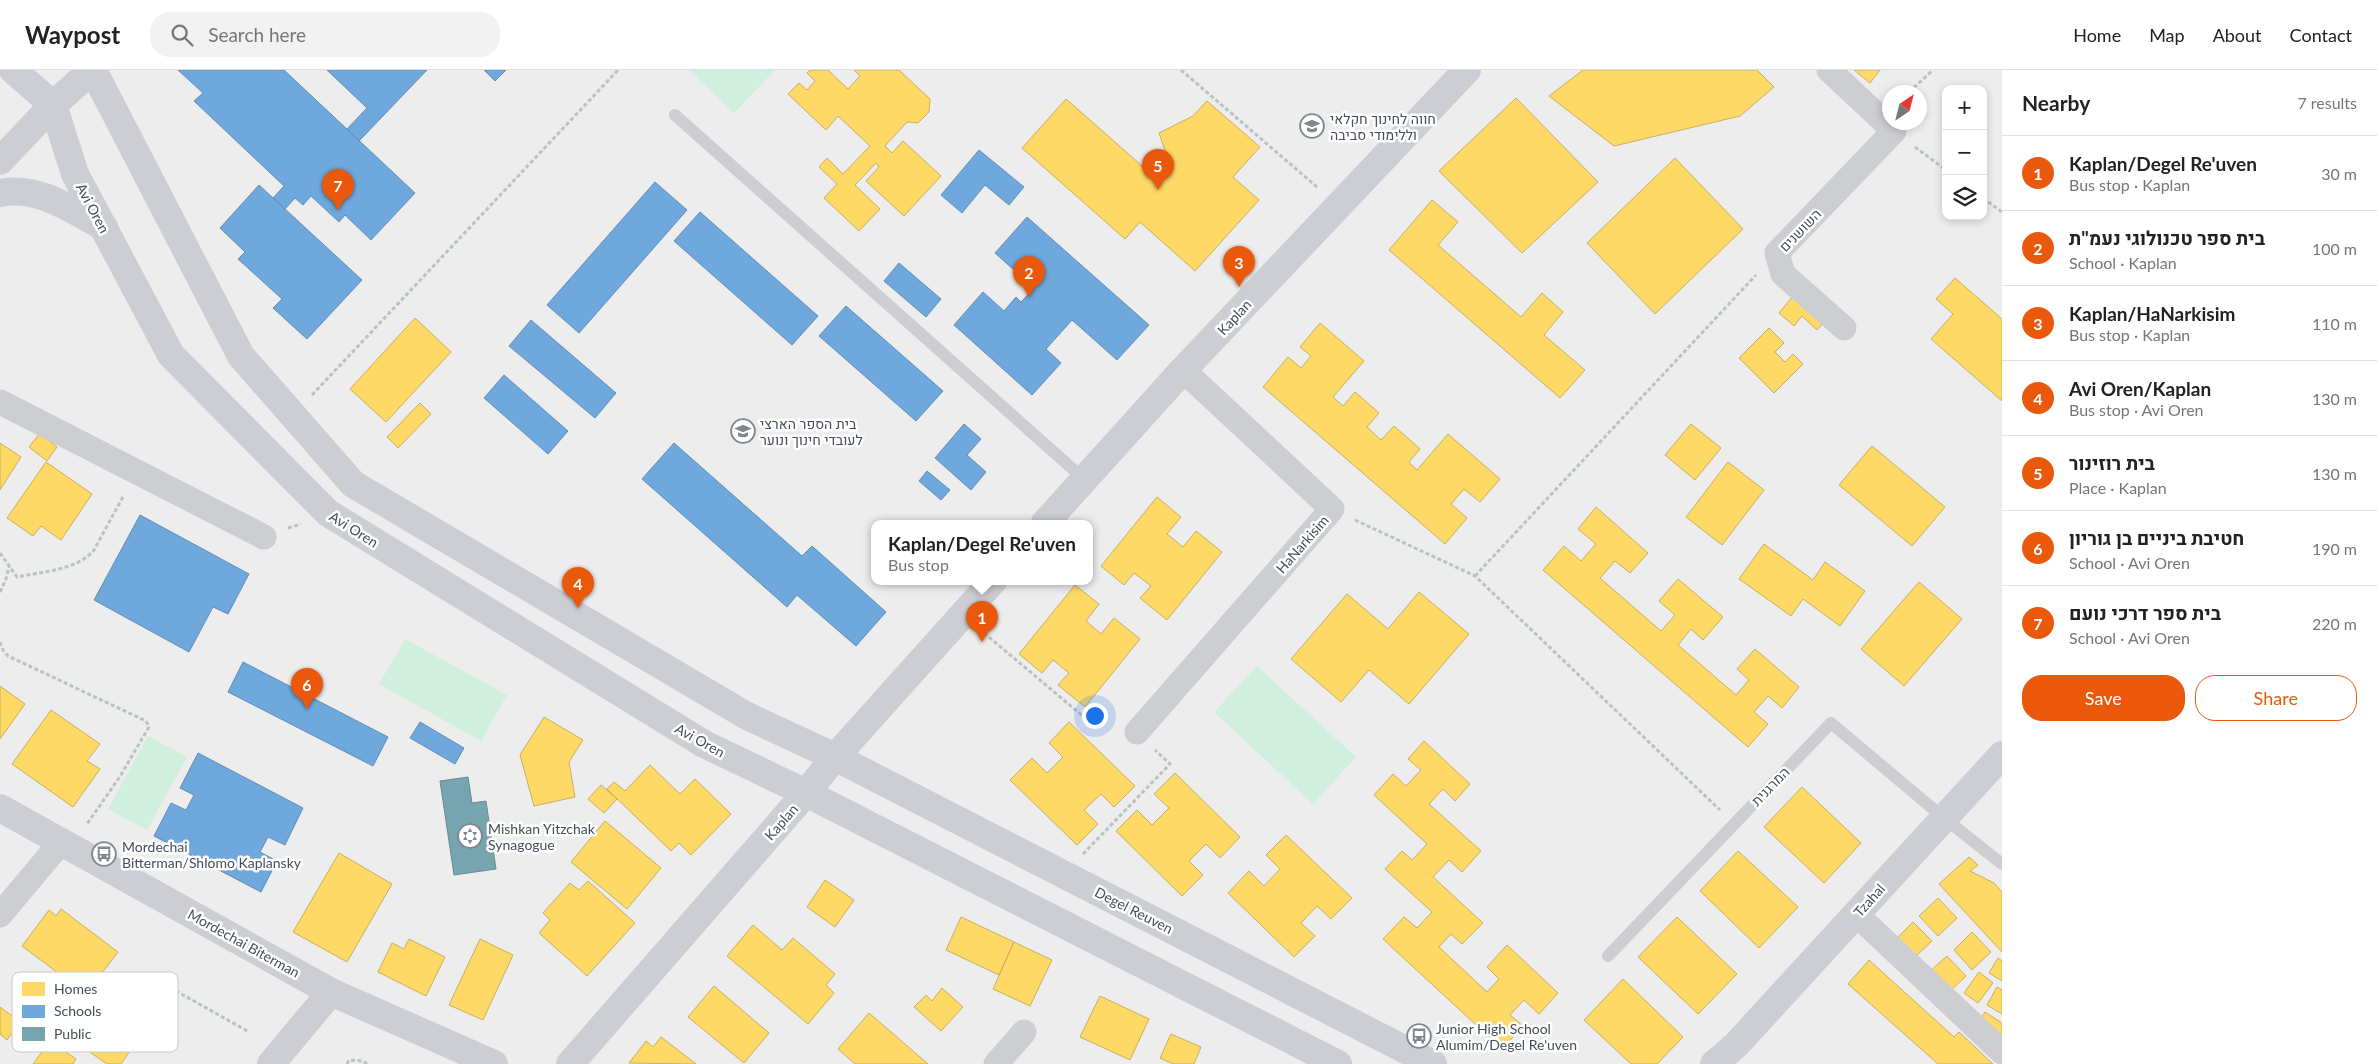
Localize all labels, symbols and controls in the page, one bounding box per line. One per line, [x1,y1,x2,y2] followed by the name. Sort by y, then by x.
[150,12,500,57] search box
[25,20,120,49] text: Waypost
[168,21,196,49] icon: search
[208,23,306,46] text: Search here
[2073,24,2121,46] text: Home
[2149,24,2185,46] text: Map
[2213,24,2262,46] text: About
[2290,24,2352,46] text: Contact
[1882,85,1927,130] north arrow
[1942,85,1987,220] map controls
[1942,85,1987,130] button: +
[2022,90,2090,115] text: Nearby
[2297,93,2357,112] text: 7 results
[1330,110,1436,143] place label: חווה לחינוך חקלאי וללימודי סביבה
[1299,113,1325,139] school or university icon: חווה לחינוך חקלאי וללימודי סביבה
[1942,130,1987,175] button: −
[1142,149,1174,190] pin: 5
[2069,152,2257,175] text: Kaplan/Degel Re'uven
[2033,164,2043,183] text: 1
[2321,164,2357,183] text: 30 m
[322,169,354,210] pin: 7
[1942,175,1987,220] button: layers
[2069,175,2190,194] text: Bus stop · Kaplan
[73,180,113,236] street label: Avi Oren
[1776,205,1824,255] street label: השושנים
[2069,226,2265,249] text: בית ספר טכנולוגי נעמ"ת
[2033,239,2043,258] text: 2
[2312,239,2357,258] text: 100 m
[1223,246,1255,287] pin: 3
[2069,253,2177,272] text: School · Kaplan
[1013,256,1045,297] pin: 2
[1213,296,1255,338] street label: Kaplan
[2069,302,2235,325] text: Kaplan/HaNarkisim
[2033,314,2043,333] text: 3
[2312,314,2357,333] text: 110 m
[2069,325,2190,344] text: Bus stop · Kaplan
[2069,377,2211,400] text: Avi Oren/Kaplan
[2033,389,2043,408] text: 4
[2312,389,2357,408] text: 130 m
[2069,400,2204,419] text: Bus stop · Avi Oren
[760,415,863,448] place label: בית הספר הארצי לעובדי חינוך ונוער
[730,418,756,444] school or university icon: בית הספר הארצי לעובדי חינוך ונוער
[2069,451,2155,474] text: בית רוזינור
[2033,464,2043,483] text: 5
[2312,464,2357,483] text: 130 m
[2069,478,2167,497] text: Place · Kaplan
[327,507,381,551] street label: Avi Oren
[1272,512,1332,576] street label: HaNarkisim
[871,520,1093,585] popup
[2069,526,2244,549] text: חטיבת ביניים בן גוריון
[888,532,1076,555] text: Kaplan/Degel Re'uven
[2033,539,2043,558] text: 6
[2312,539,2357,558] text: 190 m
[2069,553,2190,572] text: School · Avi Oren
[888,555,949,574] text: Bus stop
[562,567,594,608] pin: 4
[966,601,998,642] pin: 1
[2069,601,2221,624] text: בית ספר דרכי נועם
[2033,614,2043,633] text: 7
[2312,614,2357,633] text: 220 m
[2069,628,2190,647] text: School · Avi Oren
[291,668,323,709] pin: 6
[2022,675,2185,721] button: Save
[2195,675,2357,721] button: Share
[1082,703,1108,729] your location
[672,719,728,761] street label: Avi Oren
[1747,763,1793,809] street label: המרגנית
[761,801,801,843] street label: Kaplan
[488,820,596,853] place label: Mishkan Yitzchak Synagogue
[457,823,483,849] synagogue icon: Mishkan Yitzchak Synagogue
[122,838,302,871] place label: Mordechai Bitterman/Shlomo Kaplansky
[91,841,117,867] bus stop icon: Mordechai Bitterman/Shlomo Kaplansky
[1850,880,1888,920] street label: Tzahal
[1092,883,1176,937] street label: Degel Reuven
[185,905,303,981] street label: Mordechai Biterman
[12,972,178,1052] legend
[54,980,97,997] text: Homes
[54,1002,101,1019] text: Schools
[1436,1020,1577,1053] place label: Junior High School Alumim/Degel Re'uven
[1406,1023,1432,1049] bus stop icon: Junior High School Alumim/Degel Re'uven
[54,1025,92,1042] text: Public

